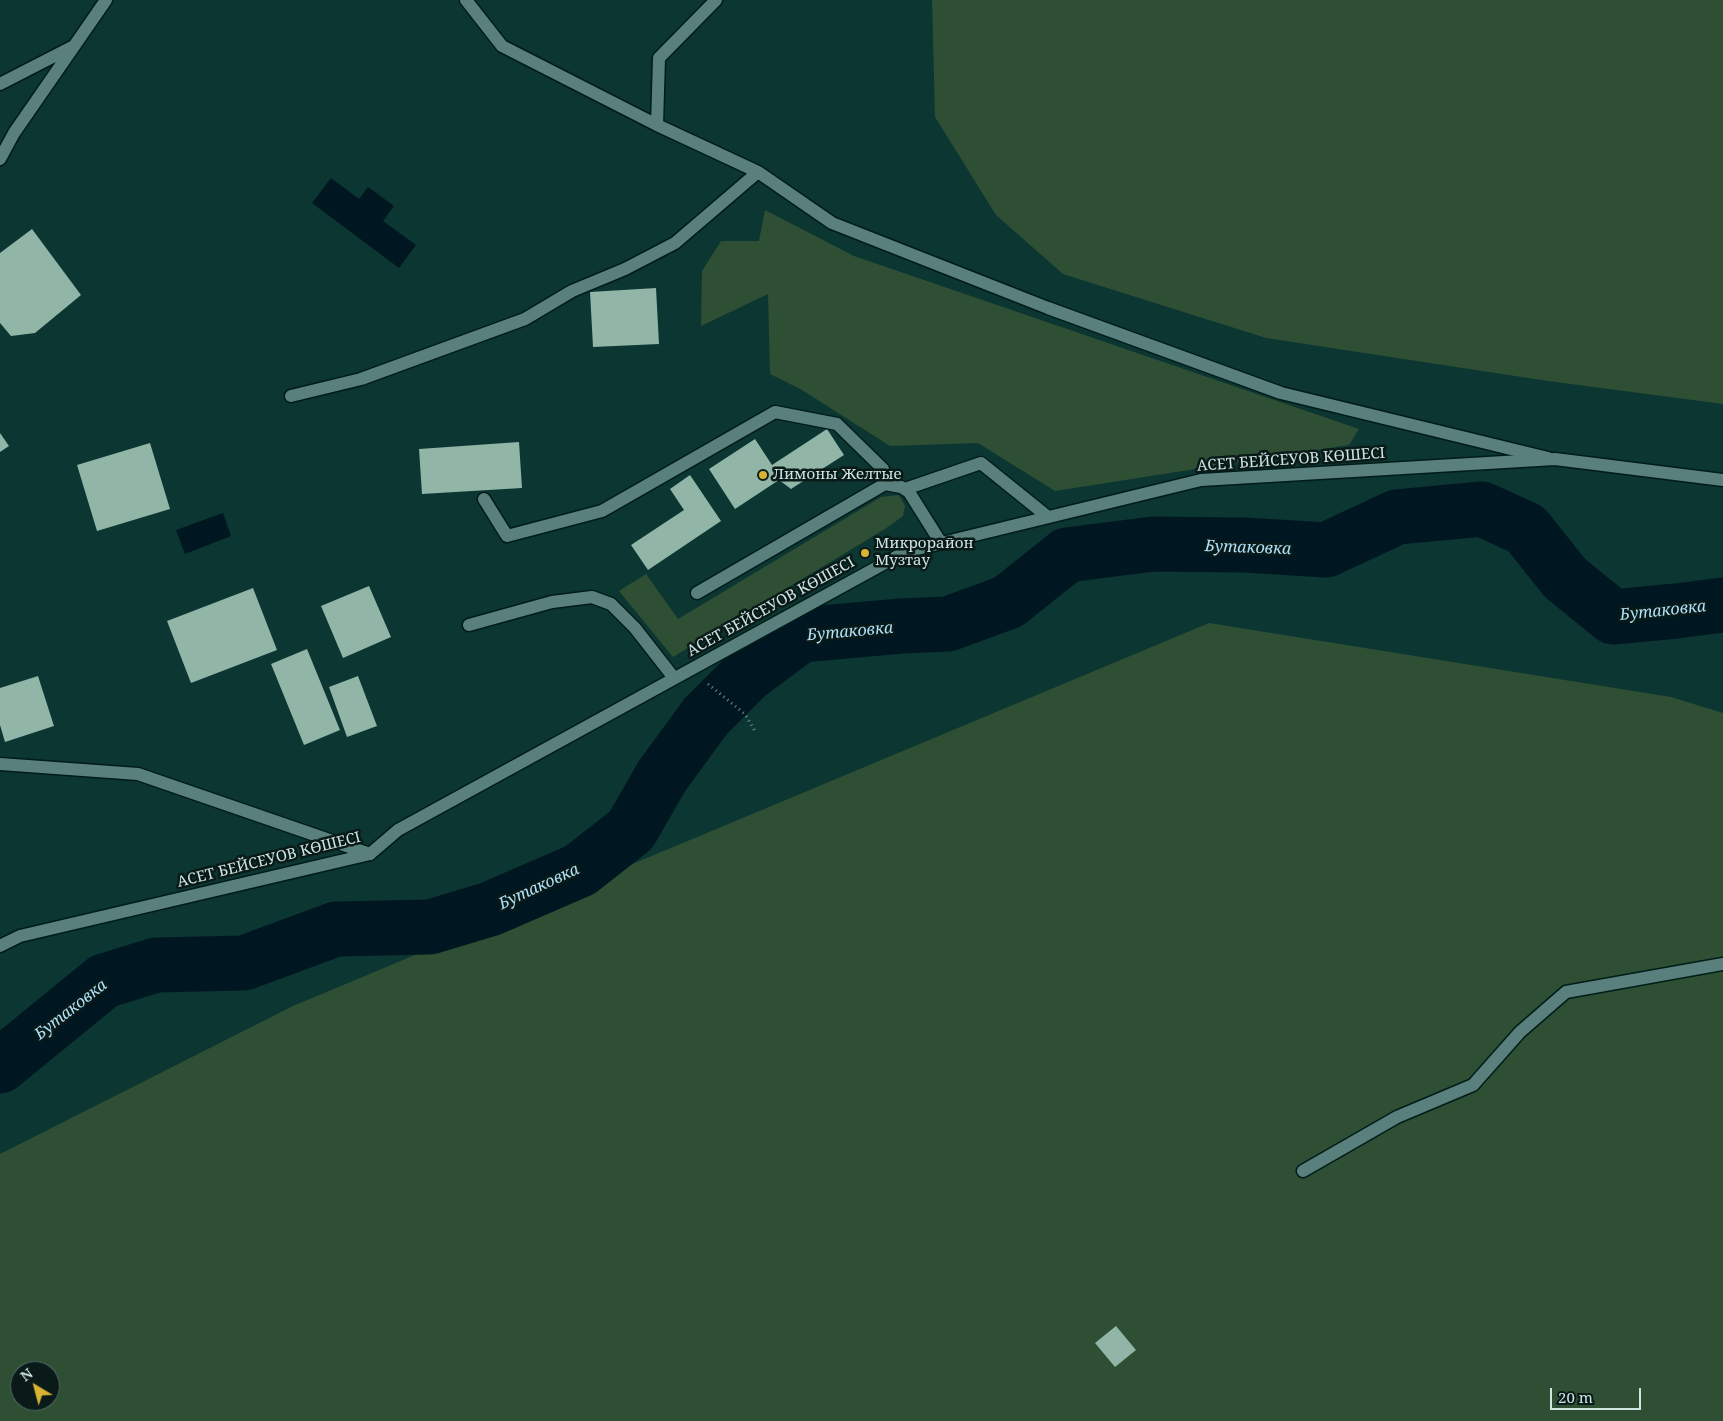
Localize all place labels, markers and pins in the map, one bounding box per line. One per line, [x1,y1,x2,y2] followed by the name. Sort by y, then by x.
[773,466,902,484] place label: Лимоны Желтые
[757,469,769,481] marker: Лимоны Желтые
[875,535,973,570] place label: Микрорайон Музтау
[859,547,871,559] marker: Микрорайон Музтау

